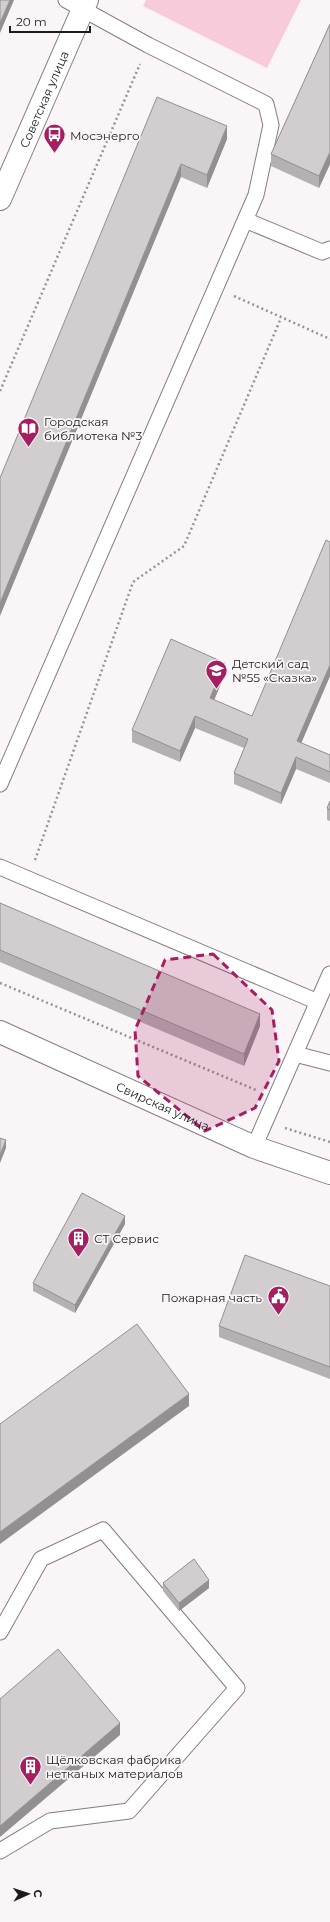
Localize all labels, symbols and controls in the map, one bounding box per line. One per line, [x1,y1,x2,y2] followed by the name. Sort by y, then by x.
[10,8,90,34] scale bar
[16,14,47,29] text: 20 m
[16,48,71,150] street label: Советская улица
[41,122,67,155] bus stop icon: Мосэнерго
[70,128,140,143] place label: Мосэнерго
[44,414,142,443] place label: Городская библиотека №3
[15,415,41,448] library icon: Городская библиотека №3
[232,656,317,685] place label: Детский сад №55 «Сказка»
[203,657,229,690] school or university icon: Детский сад №55 «Сказка»
[114,1078,212,1133] street label: Свирская улица
[65,1225,91,1258] building icon: СТ Сервис
[94,1231,159,1246] place label: СТ Сервис
[265,1284,291,1317] public building icon: Пожарная часть
[161,1290,262,1305] place label: Пожарная часть
[46,1752,183,1781] place label: Щёлковская фабрика нетканых материалов
[17,1753,43,1786] building icon: Щёлковская фабрика нетканых материалов
[8,1874,48,1914] north arrow
[31,1889,45,1898] text: С

